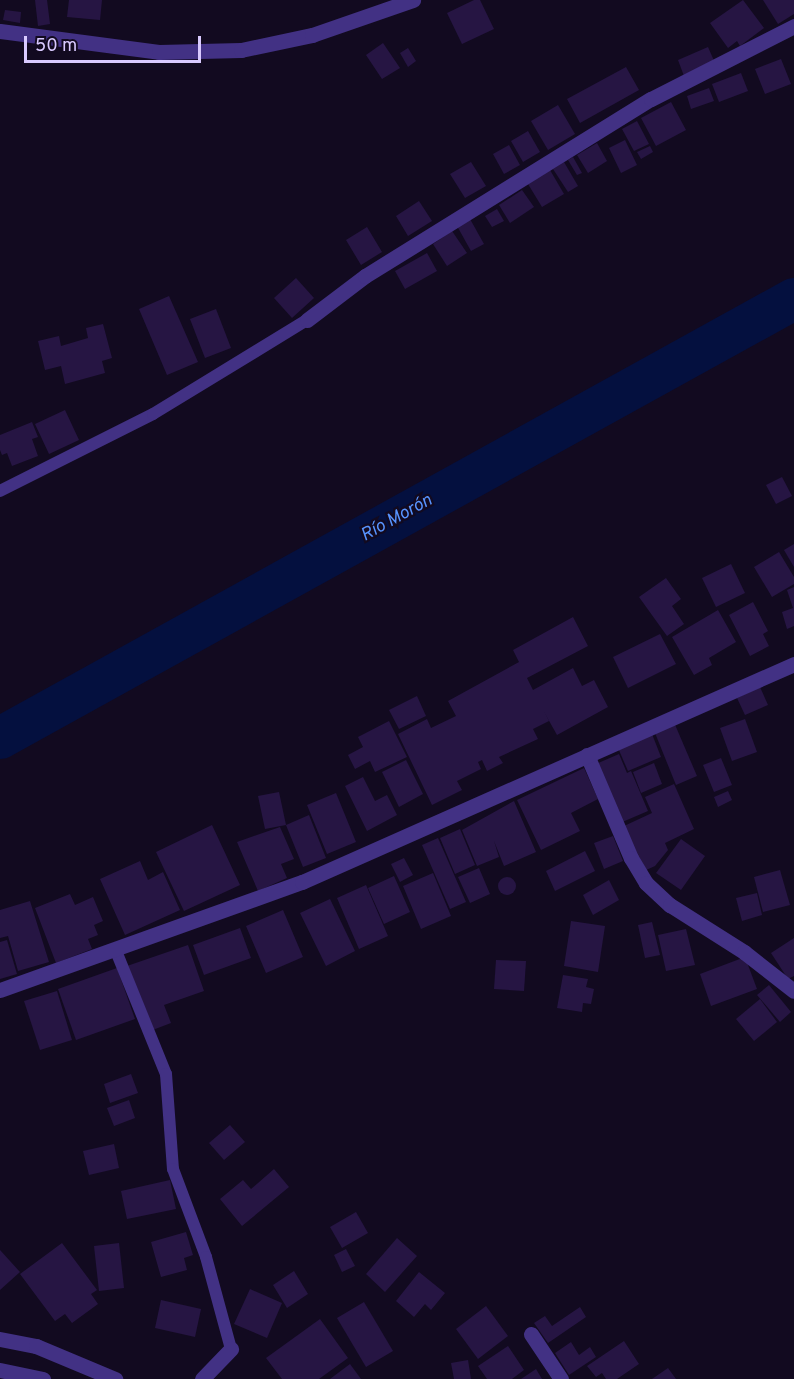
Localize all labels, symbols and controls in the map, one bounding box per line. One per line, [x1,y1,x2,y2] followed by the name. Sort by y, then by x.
[27,24,204,62] scale bar
[35,35,77,58] text: 50 m
[357,491,437,547] water label: Río Morón

